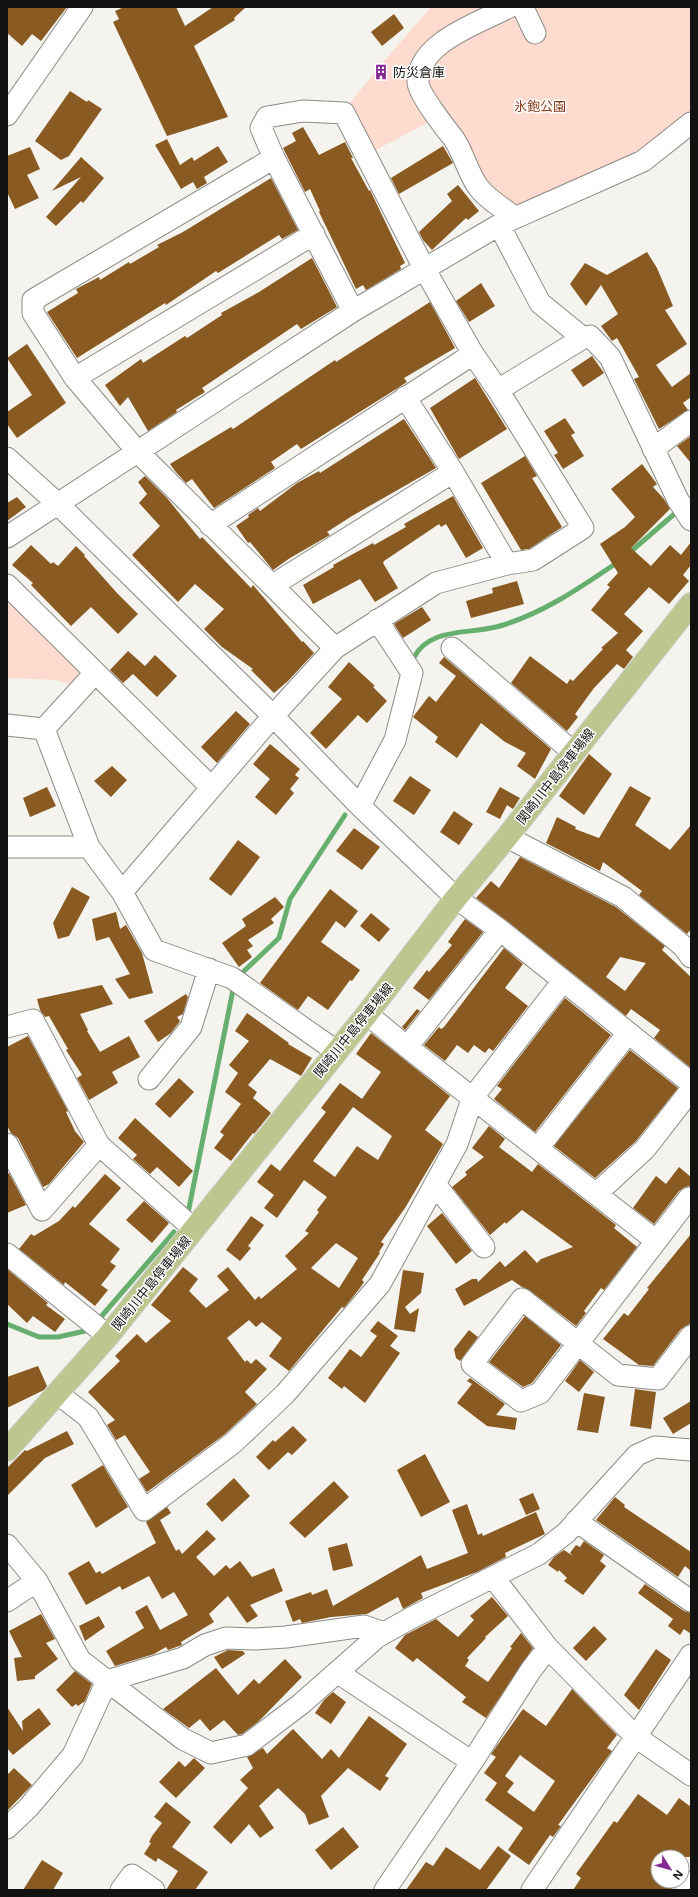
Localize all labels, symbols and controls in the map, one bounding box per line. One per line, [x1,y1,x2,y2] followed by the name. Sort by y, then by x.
[372,63,390,81] building icon: 防災倉庫
[393,63,445,81] place label: 防災倉庫
[514,97,566,115] park label: 氷鉋公園
[512,724,598,828] street label: 関崎川中島停車場線
[309,979,397,1081] street label: 関崎川中島停車場線
[107,1232,195,1334] street label: 関崎川中島停車場線
[650,1849,690,1889] north arrow
[670,1867,687,1883] text: N

